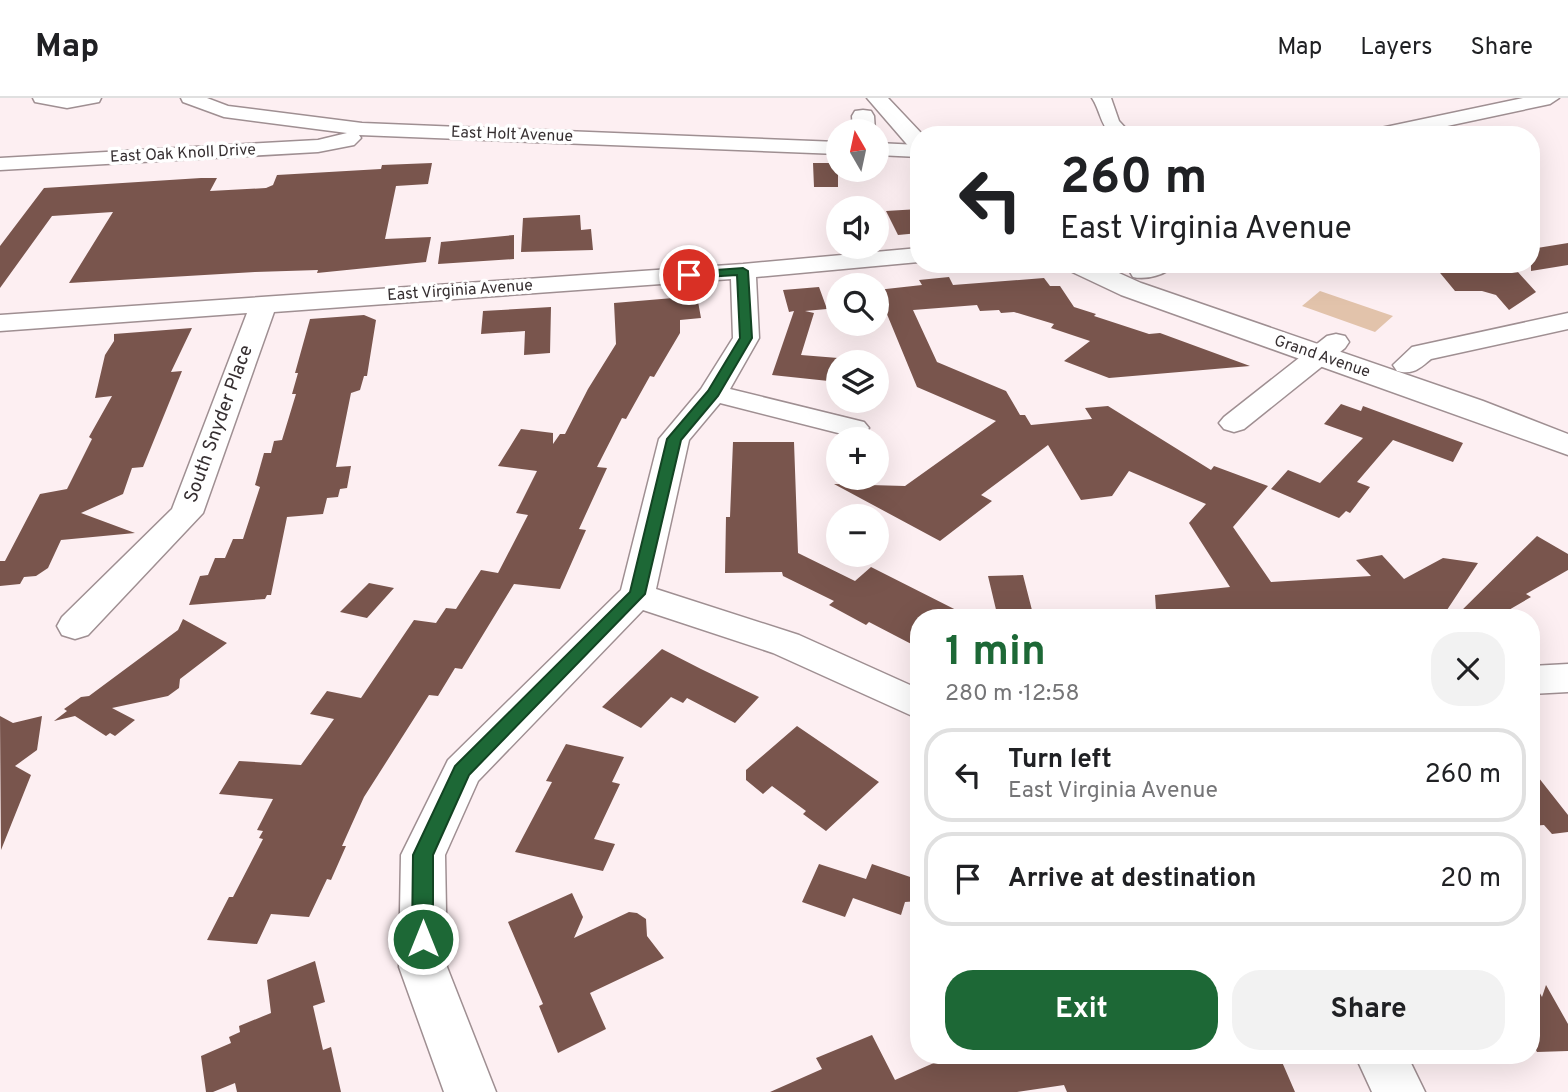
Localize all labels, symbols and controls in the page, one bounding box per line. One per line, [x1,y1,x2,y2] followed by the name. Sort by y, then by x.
[35,27,99,69] text: Map
[1277,33,1322,63] text: Map
[1360,33,1432,63] text: Layers
[1470,33,1533,63] text: Share
[826,119,889,182] north arrow
[826,119,889,567] map controls
[451,123,573,147] street label: East Holt Avenue
[110,140,256,168] street label: East Oak Knoll Drive
[1060,149,1207,211] text: 260 m
[945,154,1036,245] icon: left
[826,196,889,259] button: sound
[1060,210,1352,250] text: East Virginia Avenue
[659,245,719,305] pin
[670,256,708,294] icon: arrive
[826,273,889,336] button: search
[387,276,533,306] street label: East Virginia Avenue
[1271,331,1373,383] street label: Grand Avenue
[179,342,259,506] street label: South Snyder Place
[826,350,889,413] button: layers
[826,427,889,490] button: +
[826,504,889,567] button: −
[945,627,1046,680] text: 1 min
[1431,632,1505,706] button: close
[945,680,1080,709] text: 280 m · 12:58
[1008,744,1112,777] text: Turn left
[949,756,987,794] icon: left
[1425,759,1501,792] text: 260 m
[1008,777,1218,806] text: East Virginia Avenue
[949,860,987,898] icon: arrive
[1008,863,1256,896] text: Arrive at destination
[1440,863,1501,896] text: 20 m
[386,902,460,976] position arrow
[945,970,1218,1050] button: Exit
[1232,970,1505,1050] button: Share

